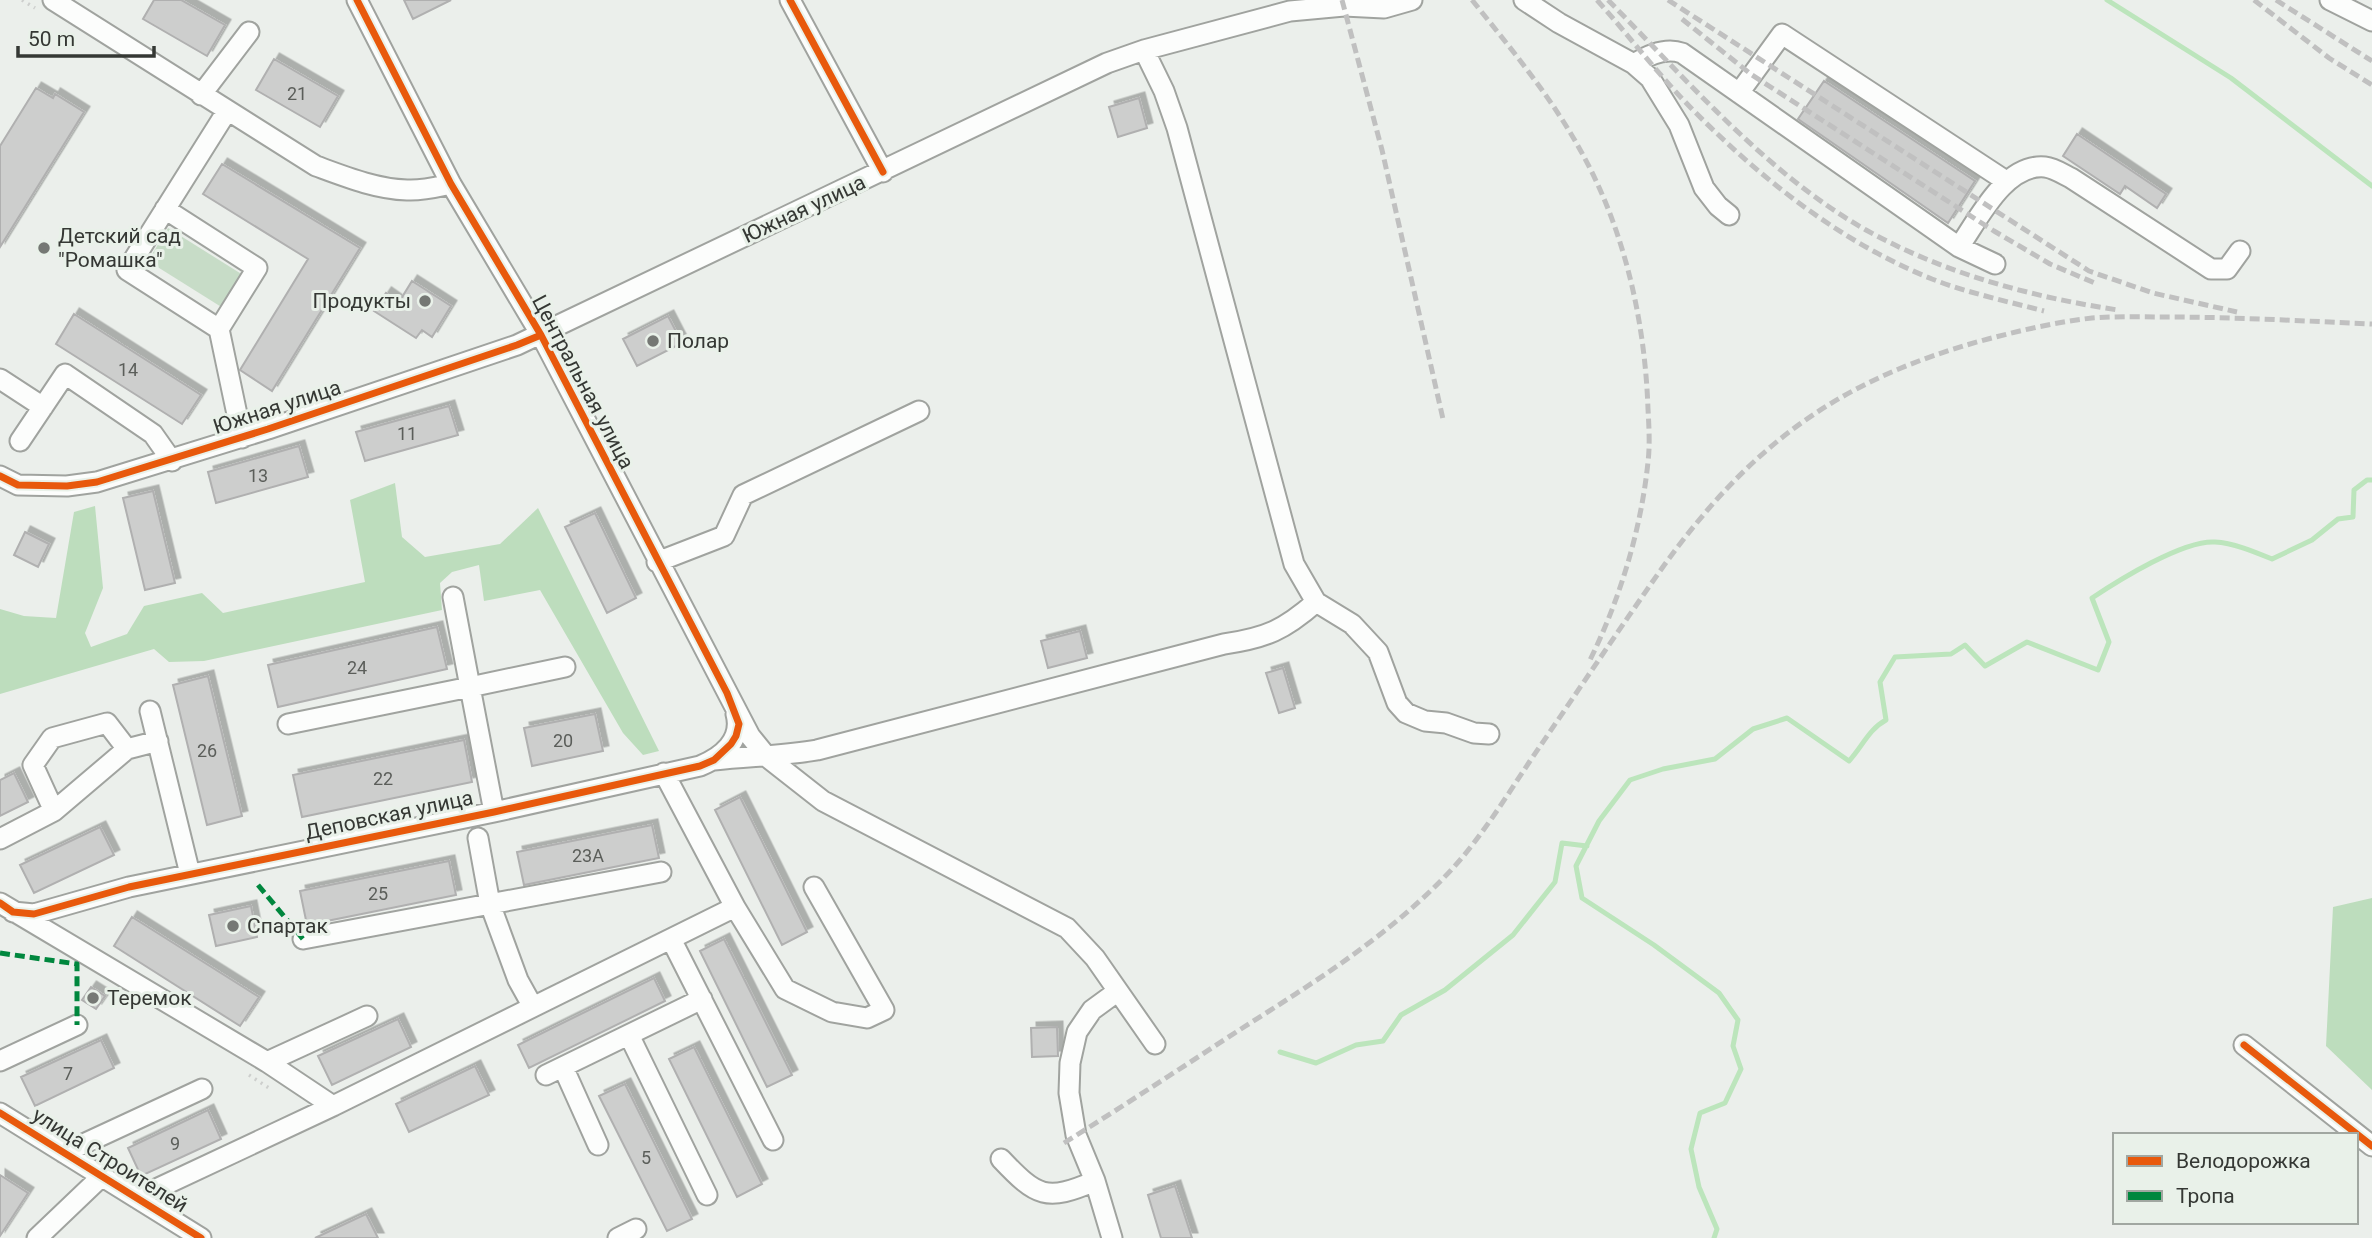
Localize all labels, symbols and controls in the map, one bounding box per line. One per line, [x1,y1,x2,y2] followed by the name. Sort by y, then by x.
[18,14,154,58] scale bar
[28,27,75,51] text: 50 m
[287,83,307,104] house number: 21
[739,170,869,248] street label: Южная улица
[58,224,181,272] place label: Детский сад "Ромашка"
[36,240,52,256] marker: Детский сад "Ромашка"
[313,289,411,313] place label: Продукты
[527,291,639,473] street label: Центральная улица
[417,293,433,309] marker: Продукты
[667,329,729,353] place label: Полар
[645,333,661,349] marker: Полар
[118,359,138,380] house number: 14
[210,375,344,439] street label: Южная улица
[397,423,417,444] house number: 11
[248,465,268,486] house number: 13
[347,657,367,678] house number: 24
[553,730,573,751] house number: 20
[197,740,217,761] house number: 26
[373,768,393,789] house number: 22
[303,785,475,845] street label: Деповская улица
[572,845,604,866] house number: 23А
[368,883,388,904] house number: 25
[247,914,329,938] place label: Спартак
[225,918,241,934] marker: Спартак
[107,986,192,1010] place label: Теремок
[85,990,101,1006] marker: Теремок
[63,1063,73,1084] house number: 7
[28,1103,192,1217] street label: улица Строителей
[170,1133,180,1154] house number: 9
[2113,1133,2358,1224] legend
[641,1147,651,1168] house number: 5
[2176,1149,2311,1173] text: Велодорожка
[2176,1184,2235,1208] text: Тропа

